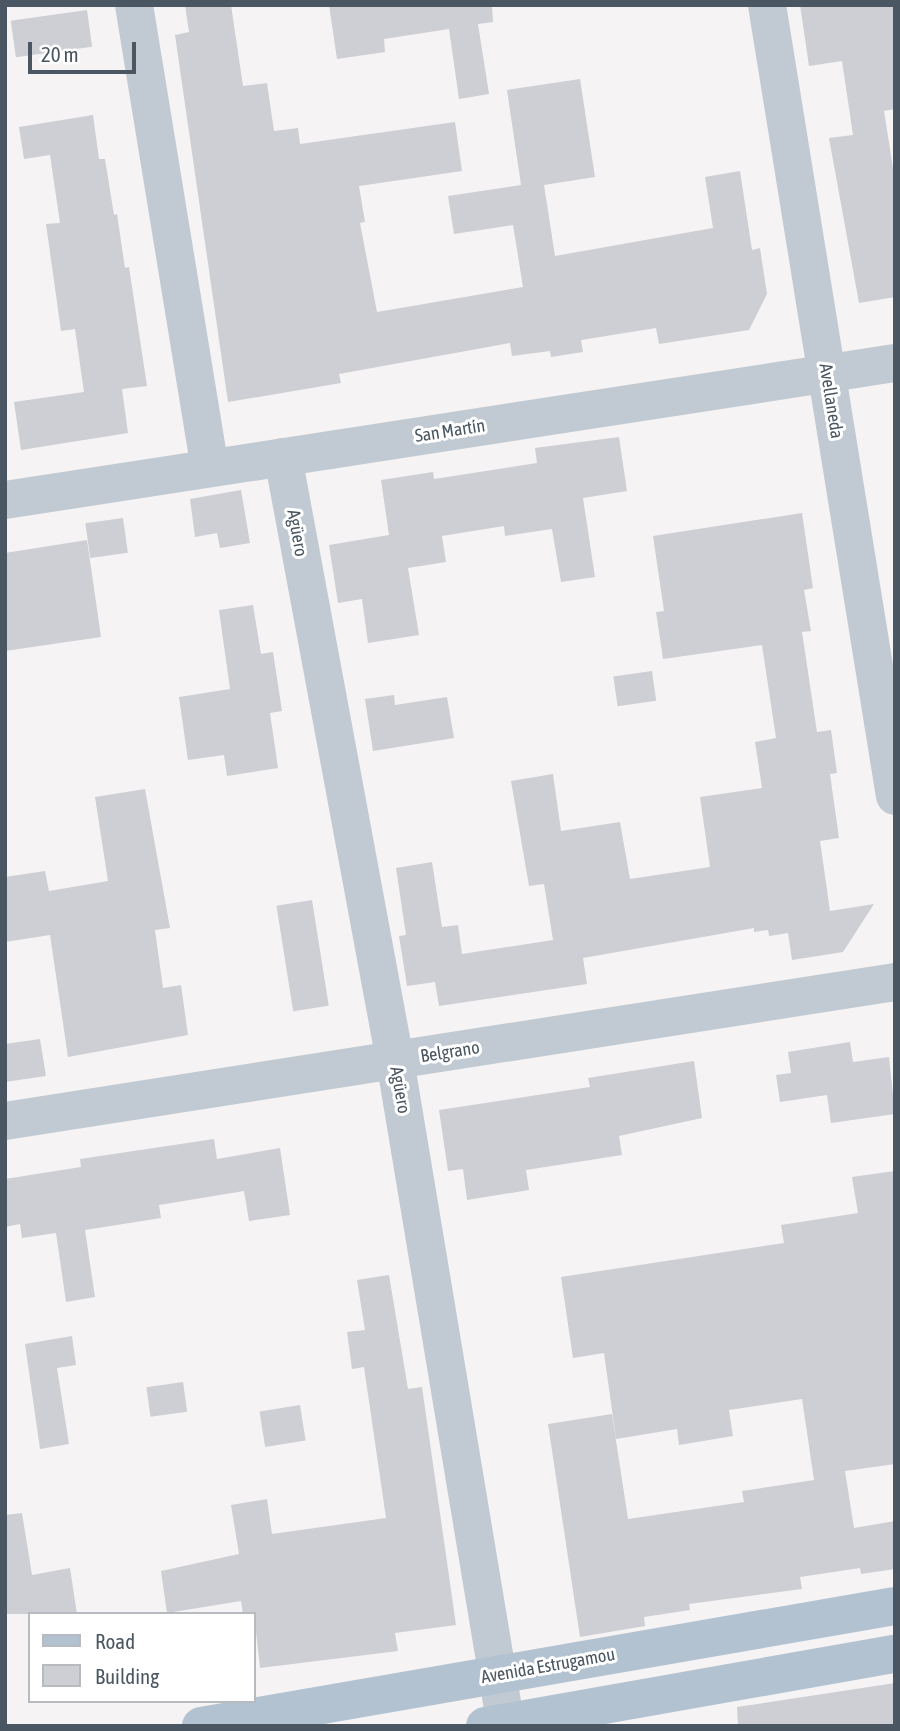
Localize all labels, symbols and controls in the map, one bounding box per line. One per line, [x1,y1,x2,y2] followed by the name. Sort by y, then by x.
[32,28,140,72] scale bar
[41,42,79,66] text: 20 m
[814,362,848,440] street label: Avellaneda
[413,415,487,447] street label: San Martín
[282,508,312,558] street label: Agüero
[419,1037,481,1067] street label: Belgrano
[385,1065,415,1115] street label: Agüero
[28,1612,256,1703] legend
[95,1629,135,1653] text: Road
[479,1644,617,1688] street label: Avenida Estrugamou
[95,1664,159,1688] text: Building

